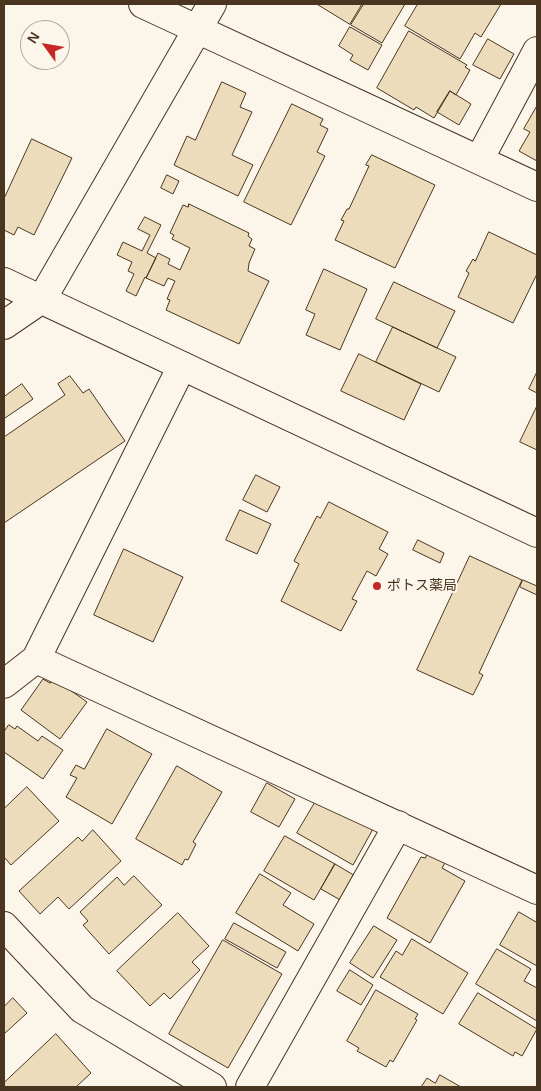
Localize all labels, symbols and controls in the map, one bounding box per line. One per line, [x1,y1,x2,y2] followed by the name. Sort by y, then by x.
[20,20,70,70] north arrow
[24,29,43,46] text: N
[387,578,457,594] place label: ポトス薬局
[371,580,383,592] marker: ポトス薬局

